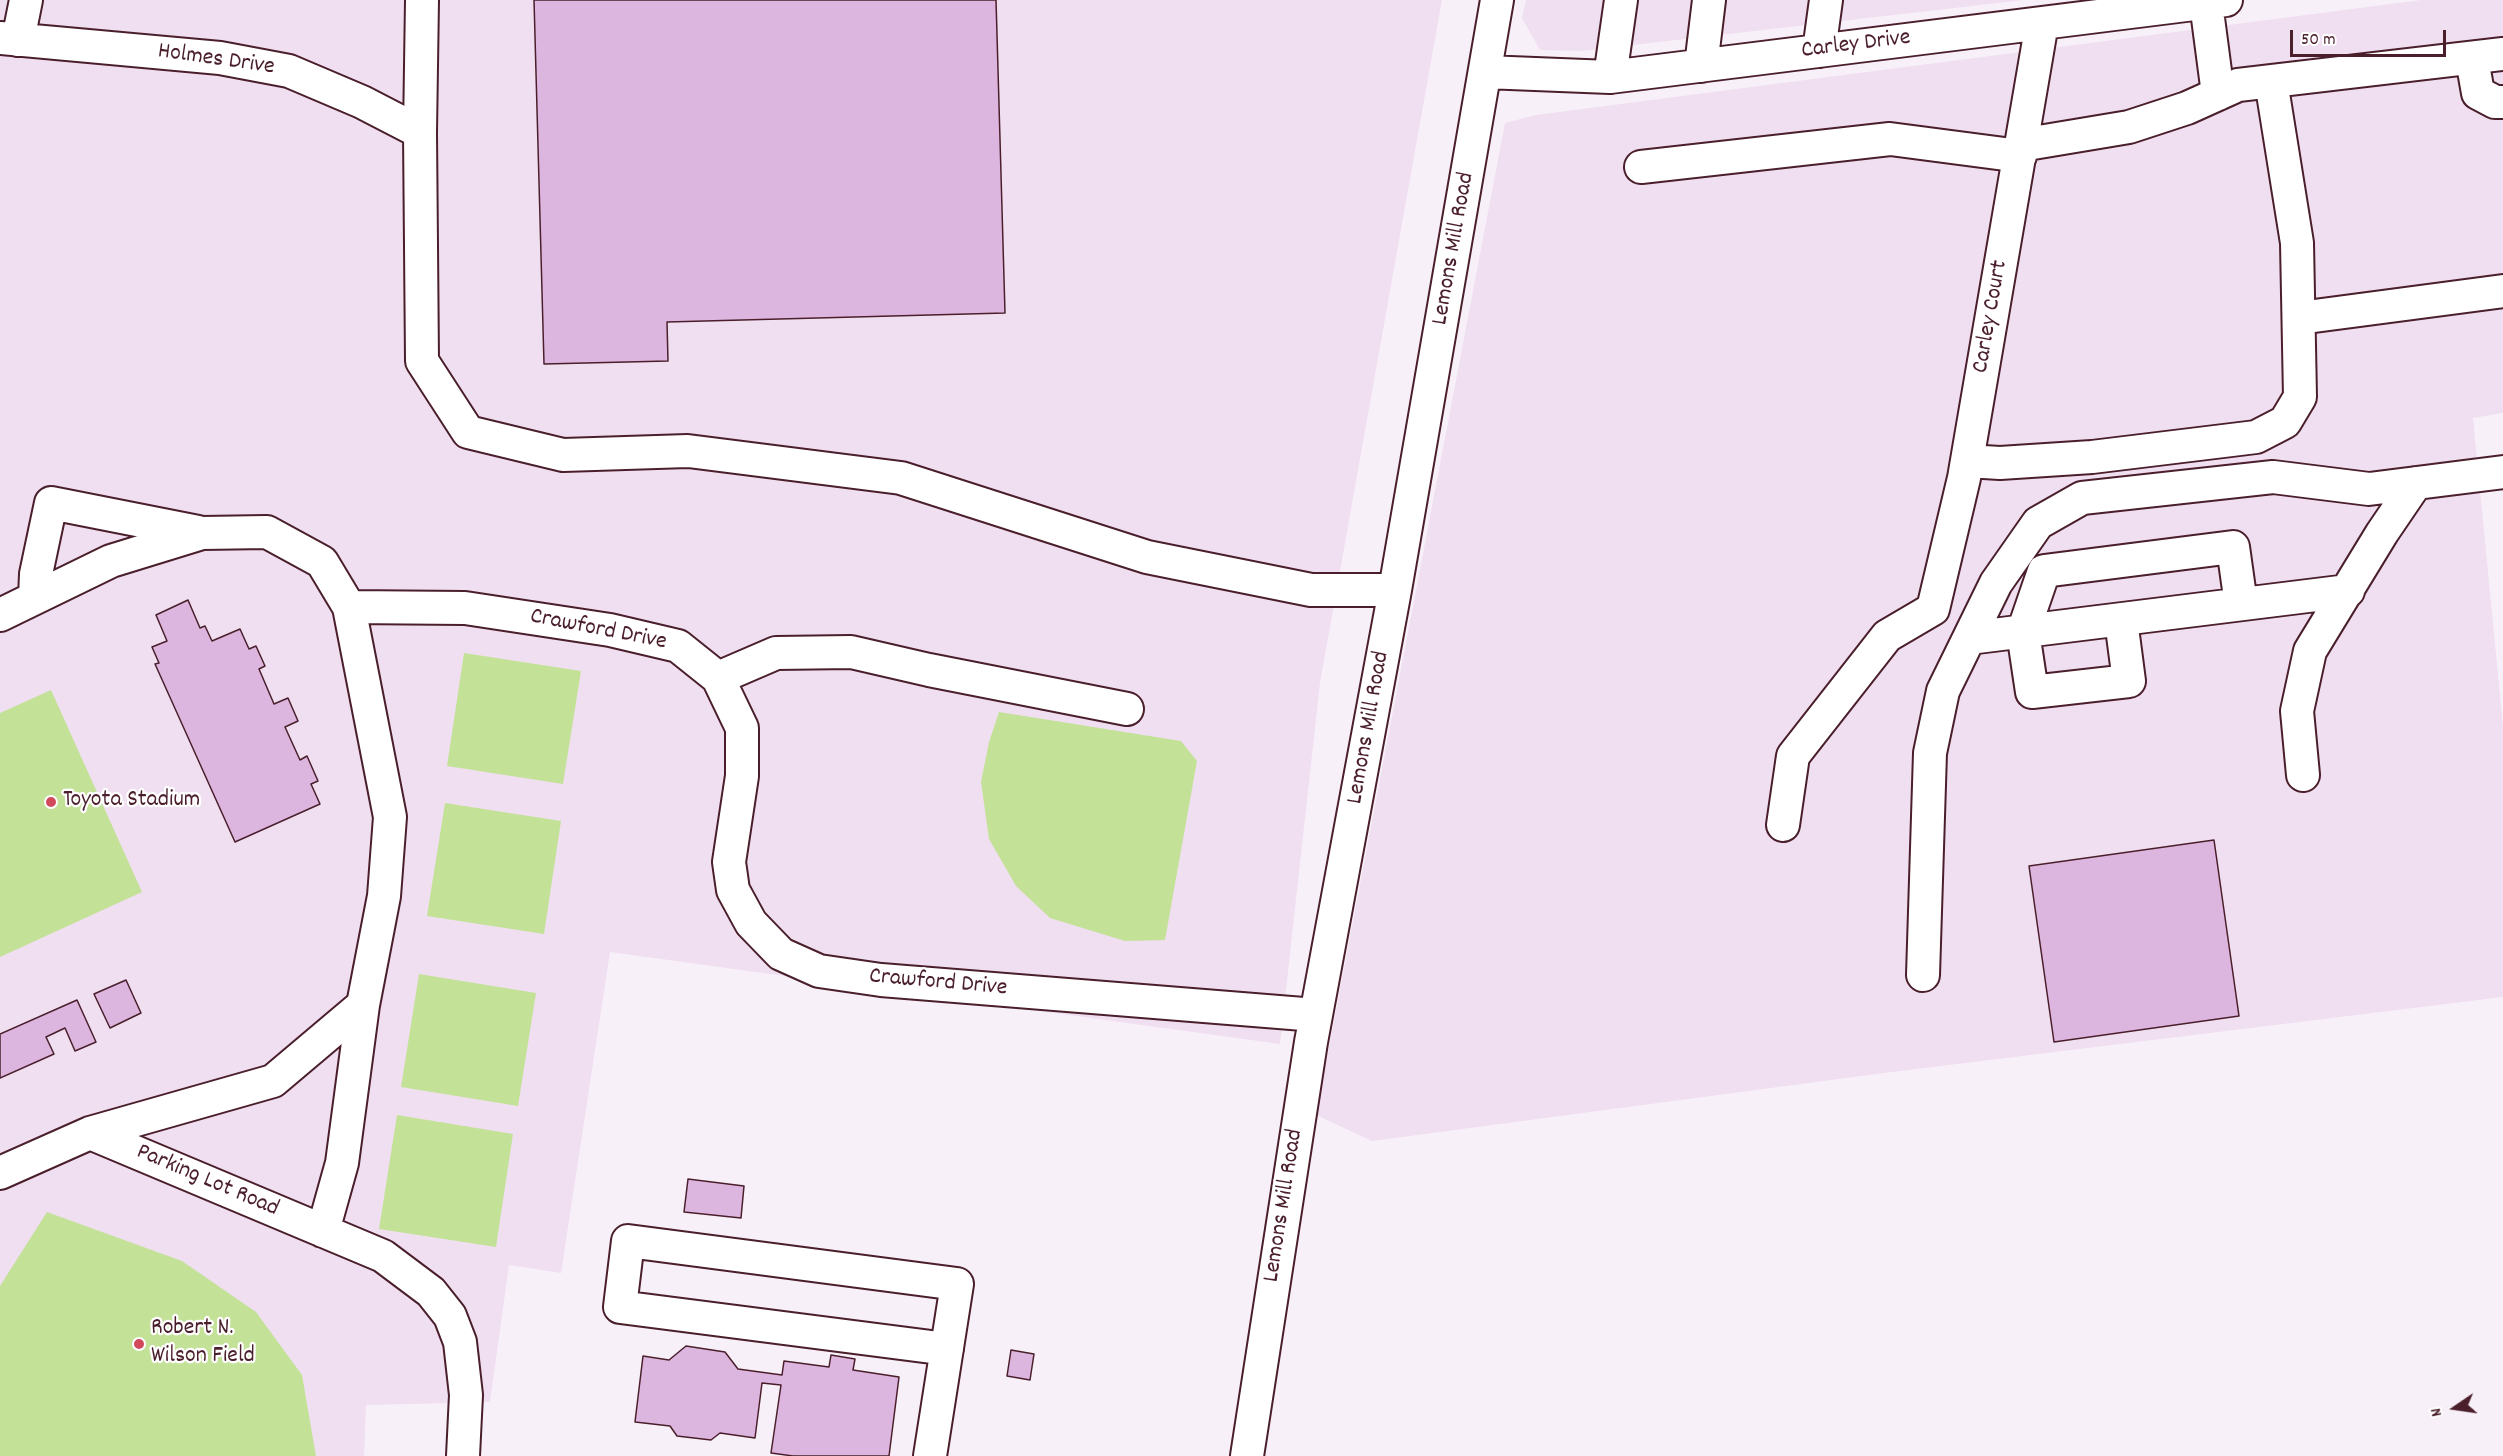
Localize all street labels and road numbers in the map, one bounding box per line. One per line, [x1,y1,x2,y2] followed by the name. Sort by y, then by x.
[1800,25,1912,67] street label: Carley Drive
[156,39,276,83] street label: Holmes Drive
[1427,170,1483,328] street label: Lemons Mill Road
[1968,258,2016,376] street label: Carley Court
[527,604,669,658] street label: Crawford Drive
[1342,649,1398,807] street label: Lemons Mill Road
[868,964,1008,1004] street label: Crawford Drive
[1259,1127,1311,1285] street label: Lemons Mill Road
[131,1139,283,1225] street label: Parking Lot Road

